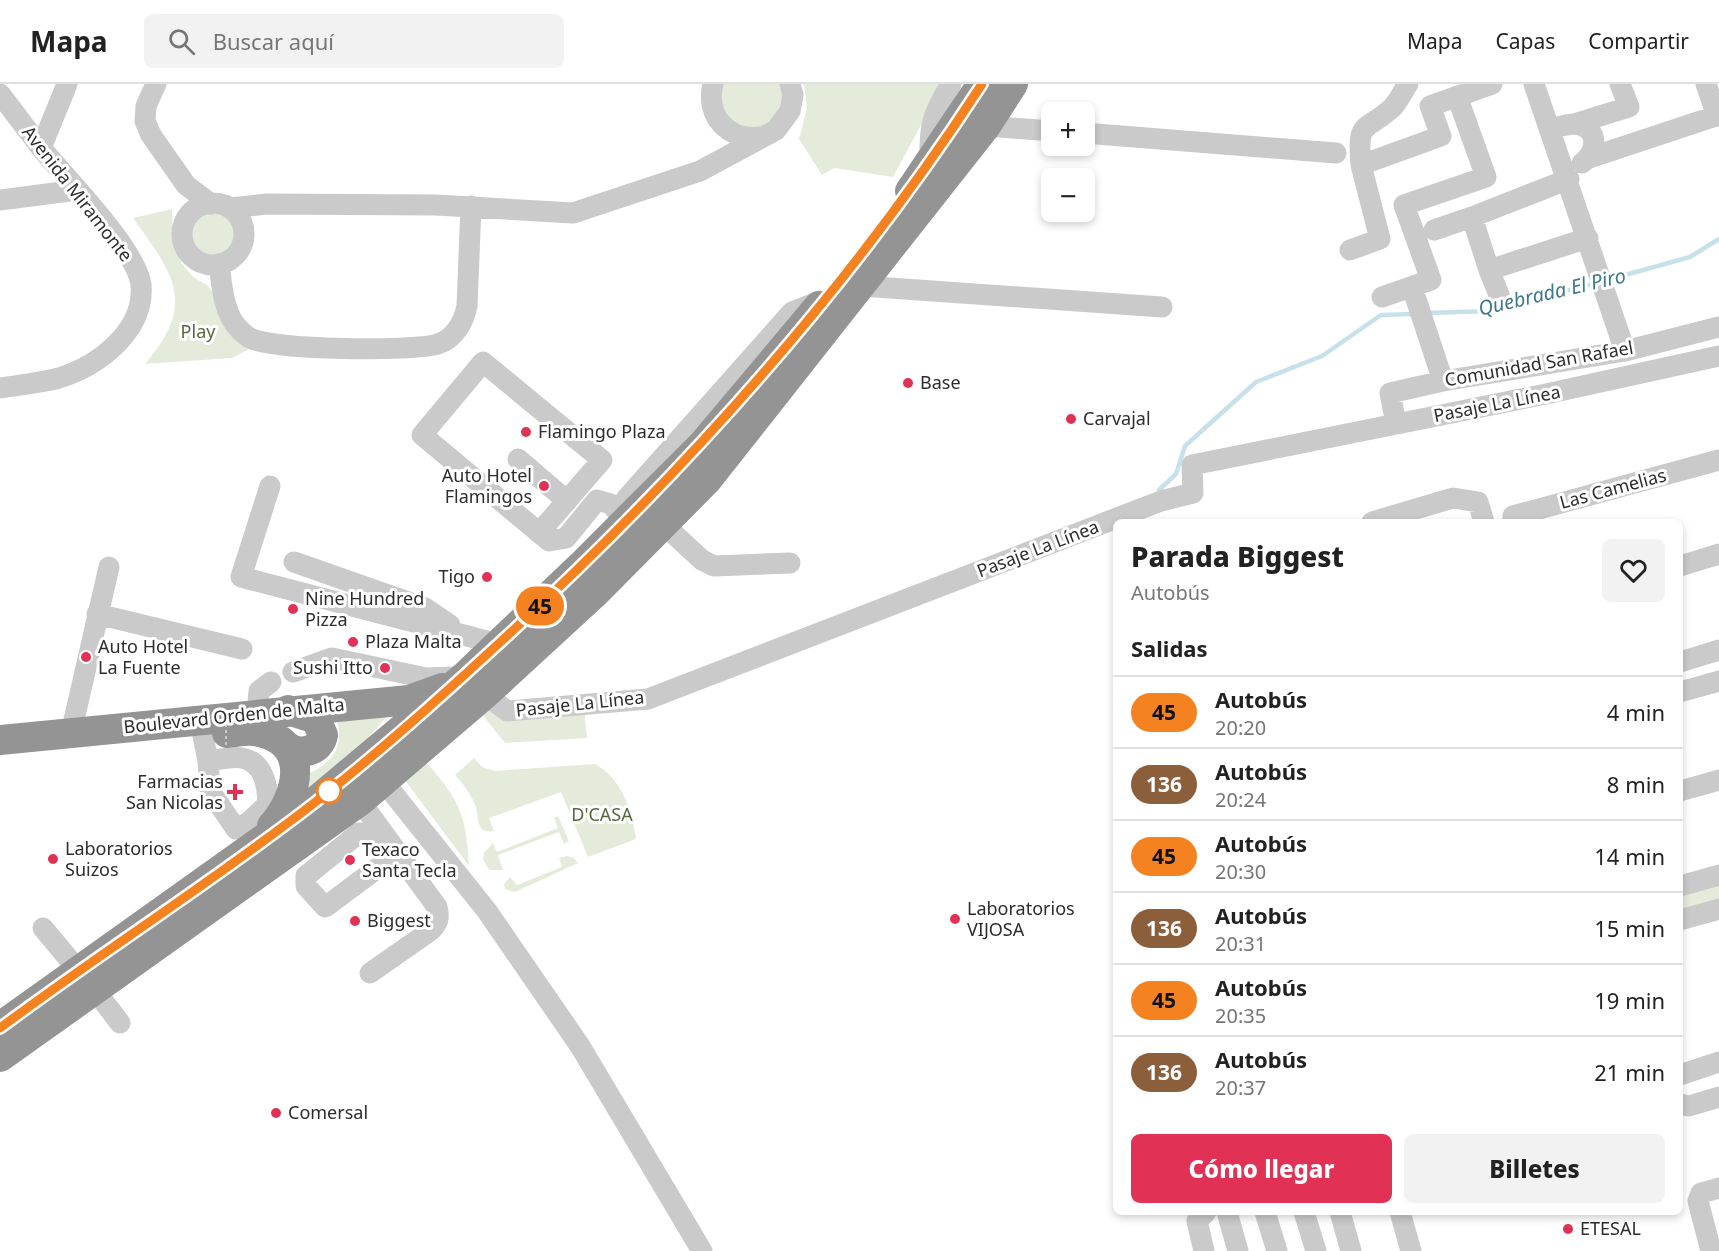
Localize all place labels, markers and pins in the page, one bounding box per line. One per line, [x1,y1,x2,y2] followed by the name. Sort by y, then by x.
[920,370,961,394] place label: Base
[901,376,915,390] marker: Base
[1083,406,1151,430] place label: Carvajal
[1064,412,1078,426] marker: Carvajal
[538,419,666,443] place label: Flamingo Plaza
[519,425,533,439] marker: Flamingo Plaza
[442,463,532,508] place label: Auto Hotel Flamingos
[537,479,551,493] marker: Auto Hotel Flamingos
[438,564,475,588] place label: Tigo
[480,570,494,584] marker: Tigo
[305,586,424,631] place label: Nine Hundred Pizza
[286,602,300,616] marker: Nine Hundred Pizza
[365,629,462,653] place label: Plaza Malta
[98,634,188,679] place label: Auto Hotel La Fuente
[346,635,360,649] marker: Plaza Malta
[79,650,93,664] marker: Auto Hotel La Fuente
[293,655,373,679] place label: Sushi Itto
[378,661,392,675] marker: Sushi Itto
[126,769,223,814] place label: Farmacias San Nicolas
[316,778,342,804] unlabelled marker
[228,785,242,799] marker: Farmacias San Nicolas
[65,836,173,881] place label: Laboratorios Suizos
[362,837,457,882] place label: Texaco Santa Tecla
[46,852,60,866] marker: Laboratorios Suizos
[343,853,357,867] marker: Texaco Santa Tecla
[967,896,1075,941] place label: Laboratorios VIJOSA
[367,908,431,932] place label: Biggest
[948,912,962,926] marker: Laboratorios VIJOSA
[348,914,362,928] marker: Biggest
[288,1100,368,1124] place label: Comersal
[269,1106,283,1120] marker: Comersal
[1580,1216,1641,1240] place label: ETESAL
[1561,1222,1575,1236] marker: ETESAL

